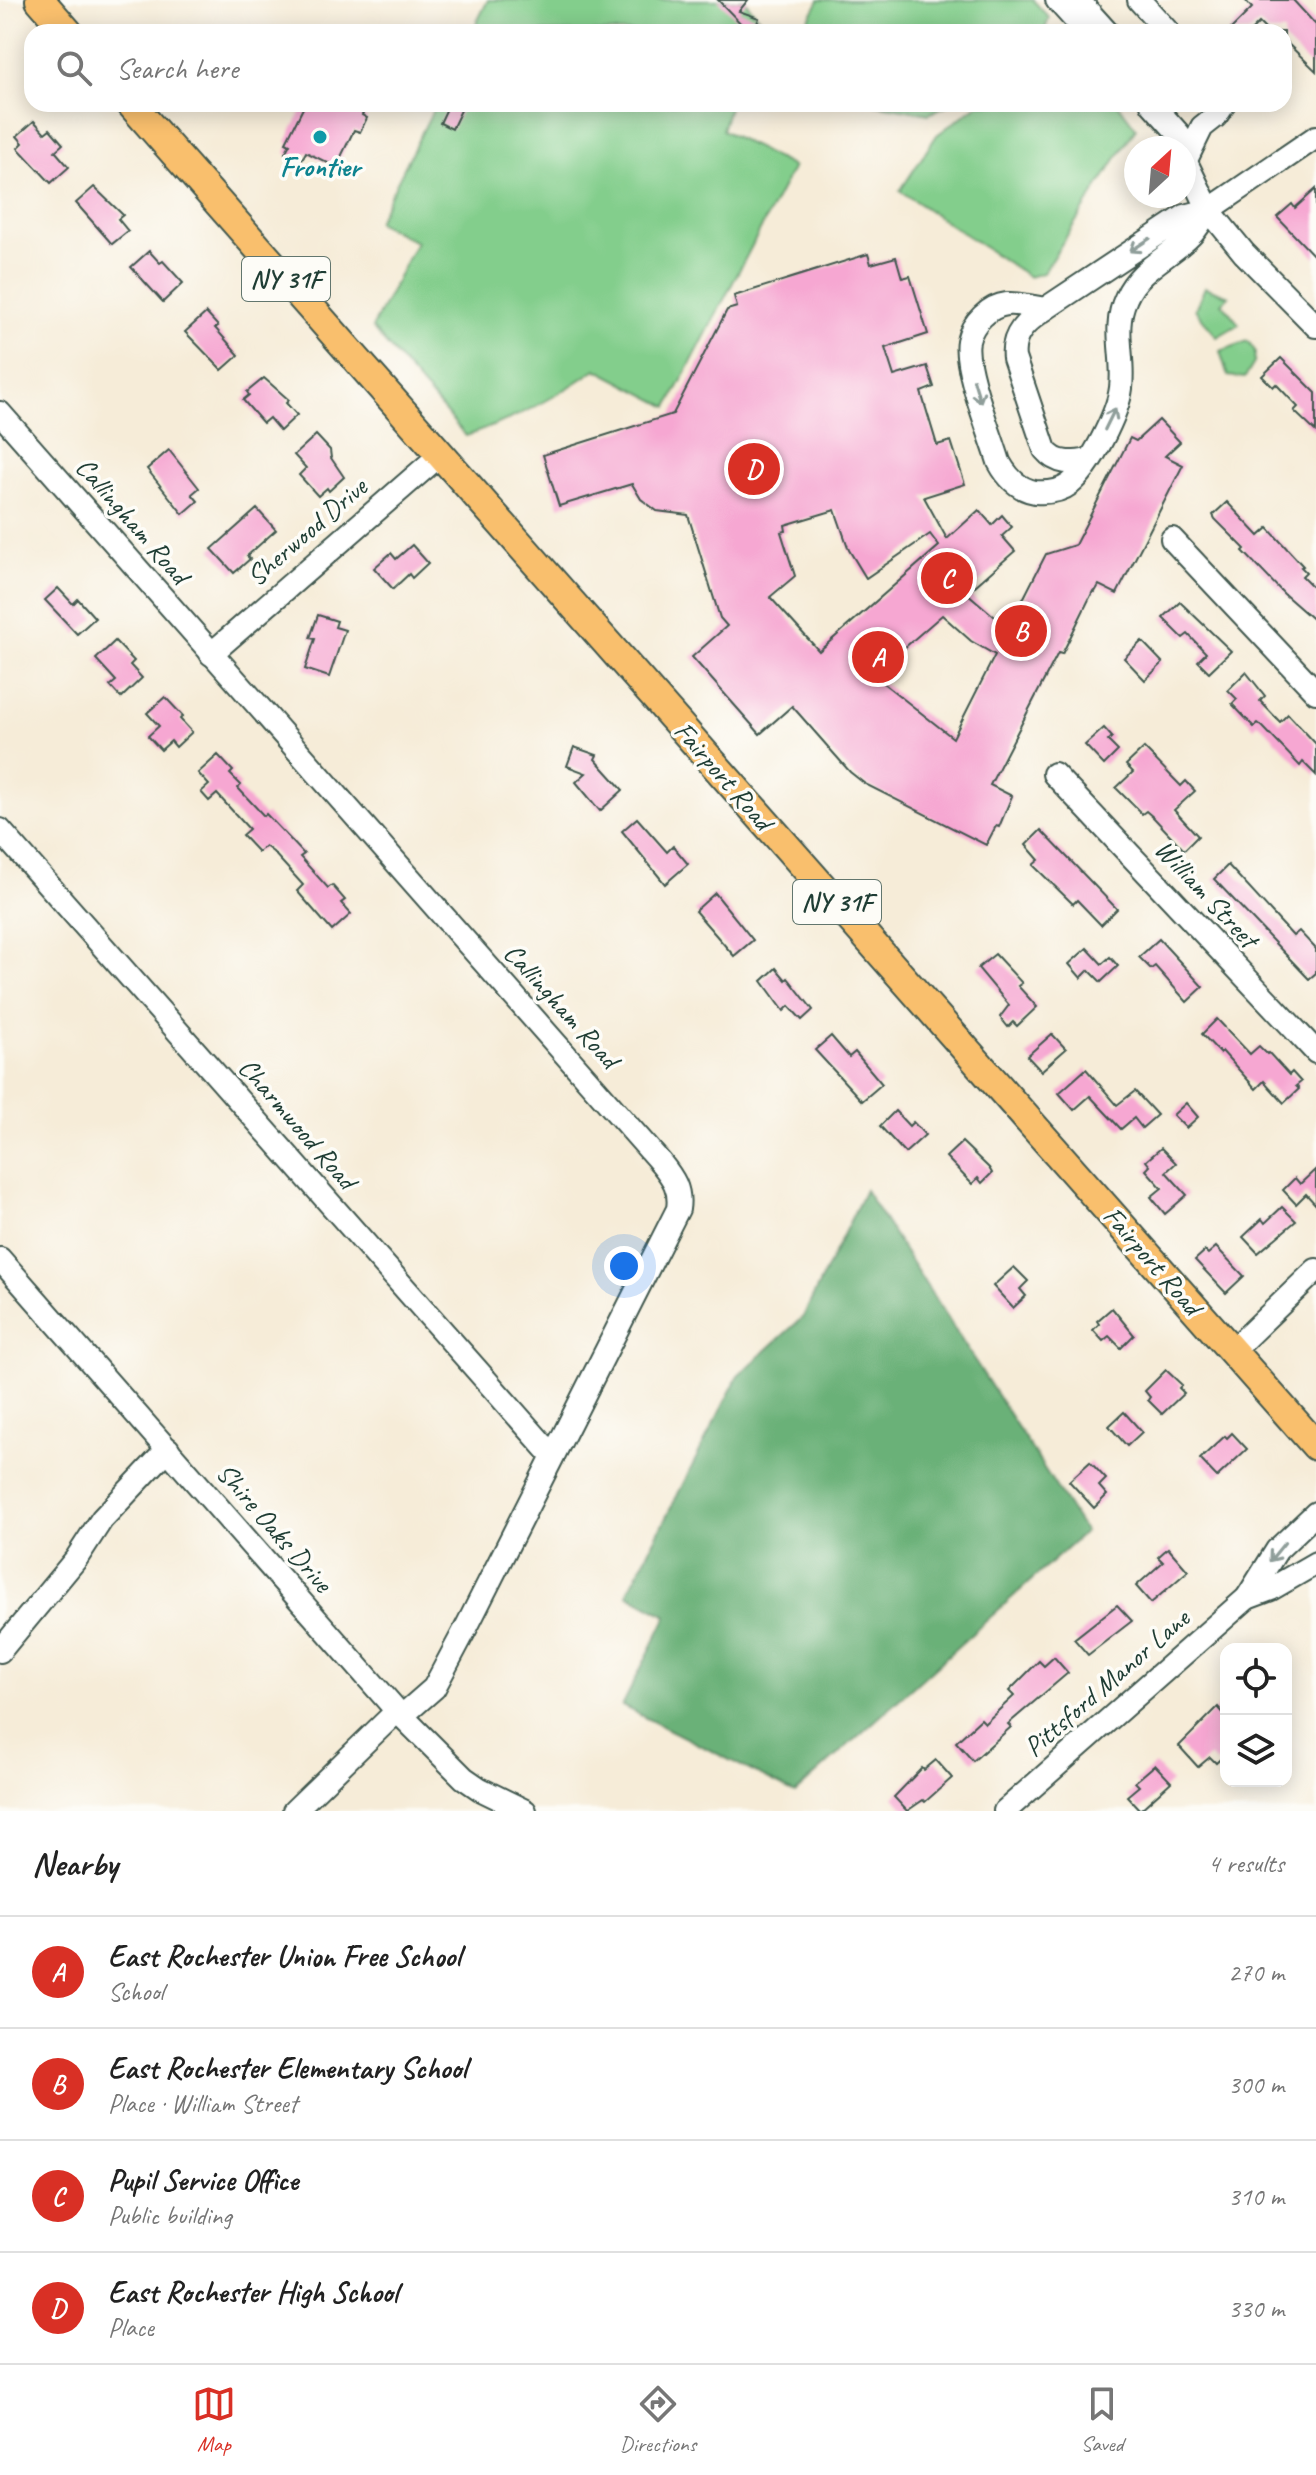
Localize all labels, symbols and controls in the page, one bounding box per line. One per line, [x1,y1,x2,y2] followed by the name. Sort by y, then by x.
[24,24,1292,112] search box
[52,46,96,90] icon: search
[116,49,238,87] text: Search here
[311,128,329,146] marker: Frontier
[1124,136,1196,208] north arrow
[280,149,363,184] place label: Frontier
[1130,237,1152,254] one-way arrow
[242,257,330,301] road number: NY 31F
[970,377,985,403] one-way arrow
[1103,408,1119,432] one-way arrow
[728,439,780,499] pin: D
[68,450,200,594] street label: Callingham Road
[239,468,375,593] street label: Sherwood Drive
[921,548,973,608] pin: C
[995,601,1047,661] pin: B
[852,627,904,687] pin: A
[667,714,783,840] street label: Fairport Road
[1148,832,1268,958] street label: William Street
[793,880,881,924] road number: NY 31F
[496,936,630,1078] street label: Callingham Road
[231,1050,367,1199] street label: Charmwood Road
[1096,1199,1212,1325] street label: Fairport Road
[604,1246,644,1286] your location
[209,1455,342,1601] street label: Shire Oaks Drive
[1268,1541,1286,1561] one-way arrow
[1016,1600,1198,1764] street label: Pittsford Manor Lane
[1220,1643,1292,1787] map controls
[1220,1643,1292,1715] button: locate
[1220,1715,1292,1787] button: layers
[32,1842,118,1885] text: Nearby
[1208,1847,1284,1880] text: 4 results
[108,1937,461,1975] text: East Rochester Union Free School
[51,1956,65,1989] text: A
[1228,1956,1284,1989] text: 270 m
[108,1975,164,2008] text: School
[108,2049,467,2087] text: East Rochester Elementary School
[51,2068,65,2101] text: B
[1228,2068,1284,2101] text: 300 m
[108,2087,297,2120] text: Place · William Street
[108,2161,298,2199] text: Pupil Service Office
[52,2180,64,2213] text: C
[1228,2180,1284,2213] text: 310 m
[108,2199,231,2232] text: Public building
[108,2273,398,2311] text: East Rochester High School
[50,2292,66,2325] text: D
[1228,2292,1284,2325] text: 330 m
[108,2311,154,2344] text: Place
[192,2382,236,2458] tab: Map
[620,2382,696,2458] tab: Directions
[1080,2382,1124,2458] tab: Saved

